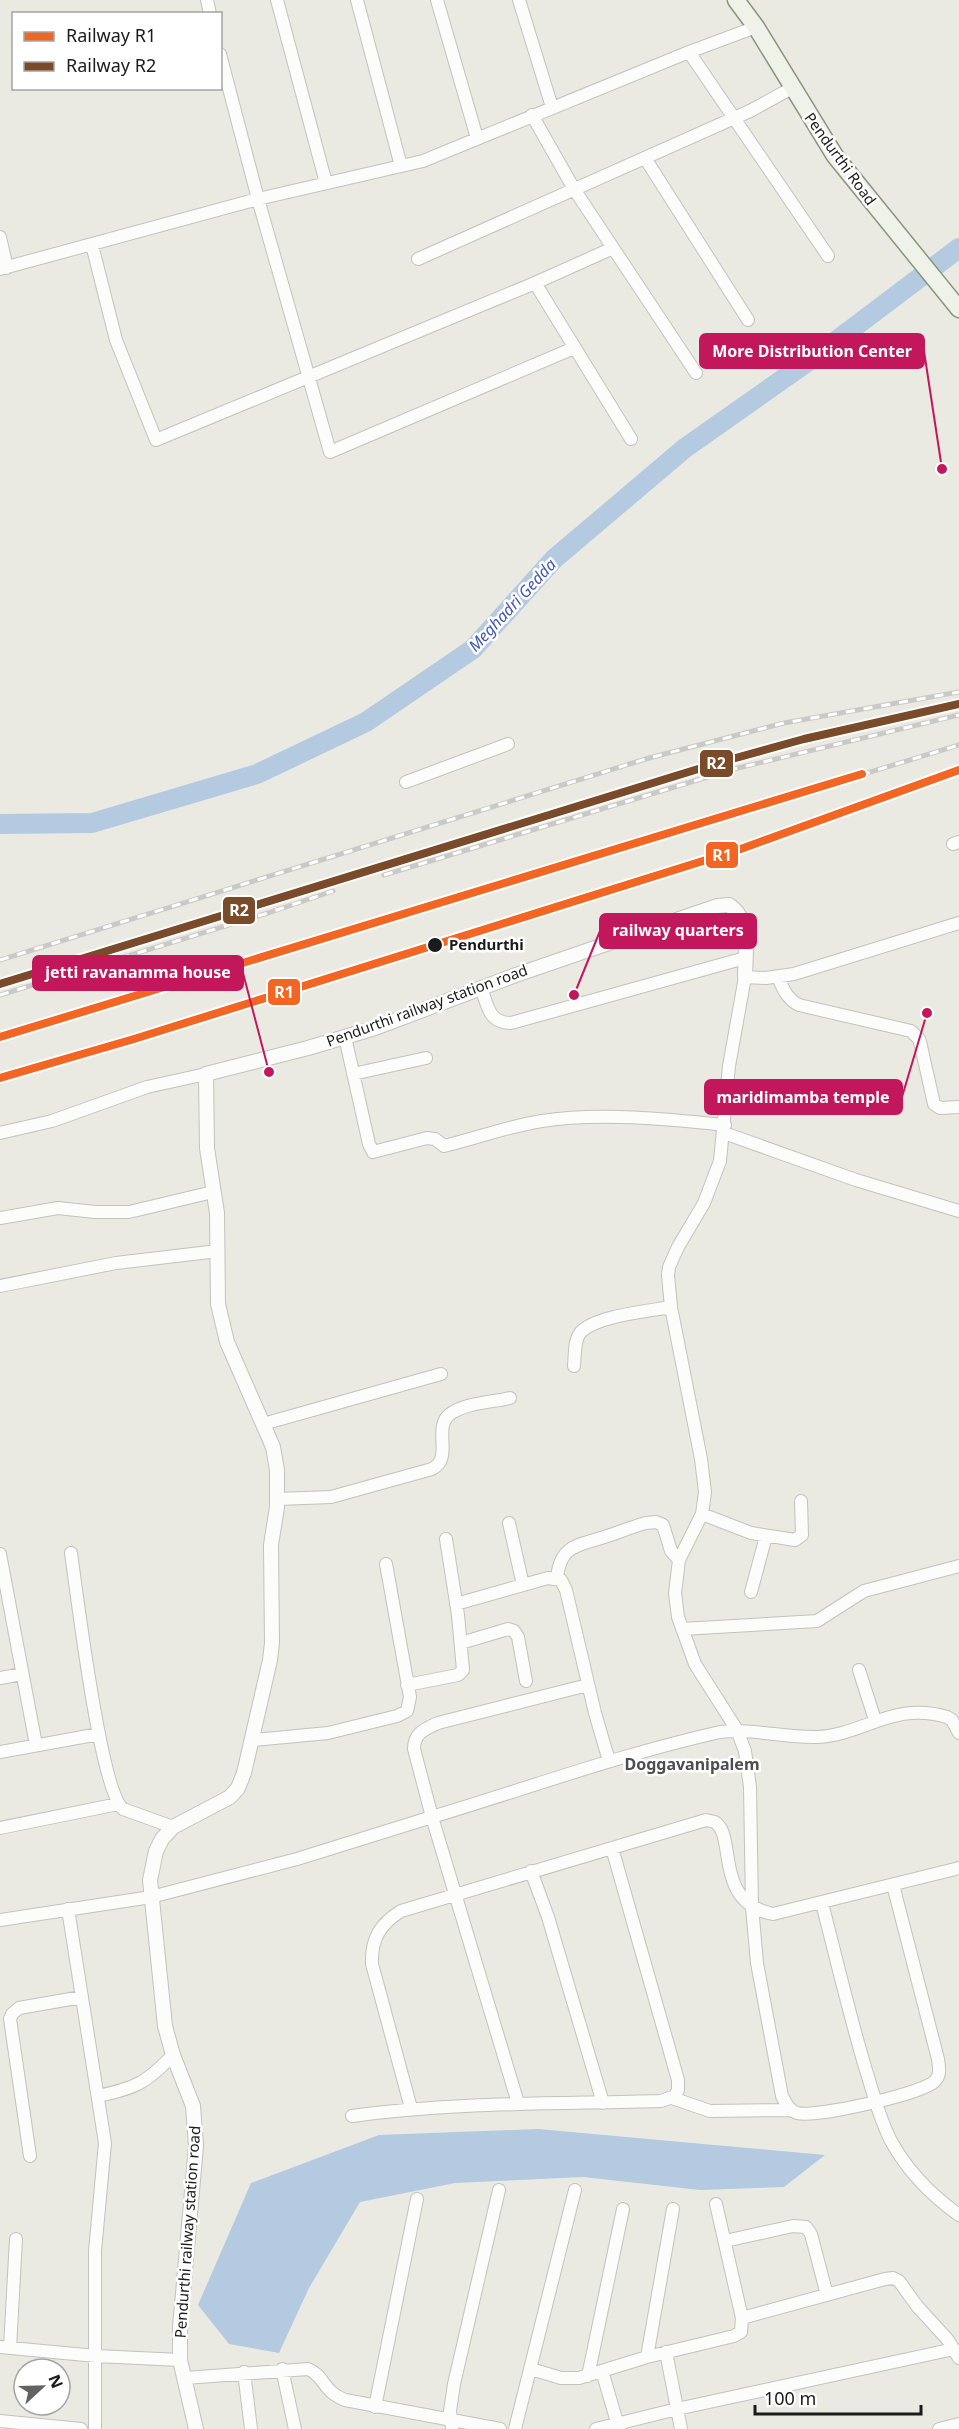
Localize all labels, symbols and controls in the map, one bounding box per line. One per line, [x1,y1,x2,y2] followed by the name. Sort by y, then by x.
[12,12,222,90] legend
[66,23,156,47] text: Railway R1
[66,53,156,77] text: Railway R2
[800,108,881,209] street label: Pendurthi Road
[700,334,924,368] callout: More Distribution Center
[712,340,912,362] text: More Distribution Center
[463,554,561,656] water label: Meghadri Gedda
[699,749,734,778] line badge: R2
[706,752,726,774] text: R2
[705,841,739,869] line badge: R1
[712,844,732,866] text: R1
[222,896,256,925] line badge: R2
[229,899,249,921] text: R2
[600,914,756,948] callout: railway quarters
[612,919,744,941] text: railway quarters
[449,934,524,954] place label: Pendurthi
[426,936,444,954] marker: Pendurthi
[33,956,243,990] callout: jetti ravanamma house
[323,959,530,1051] street label: Pendurthi railway station road
[44,961,231,983] text: jetti ravanamma house
[267,978,301,1006] line badge: R1
[274,981,294,1003] text: R1
[705,1080,902,1114] callout: maridimamba temple
[716,1086,890,1108] text: maridimamba temple
[624,1753,760,1775] district label: Doggavanipalem
[170,2125,204,2339] street label: Pendurthi railway station road
[12,2357,72,2417] north arrow
[43,2371,69,2392] text: N
[755,2378,922,2416] scale bar
[764,2386,816,2410] text: 100 m

